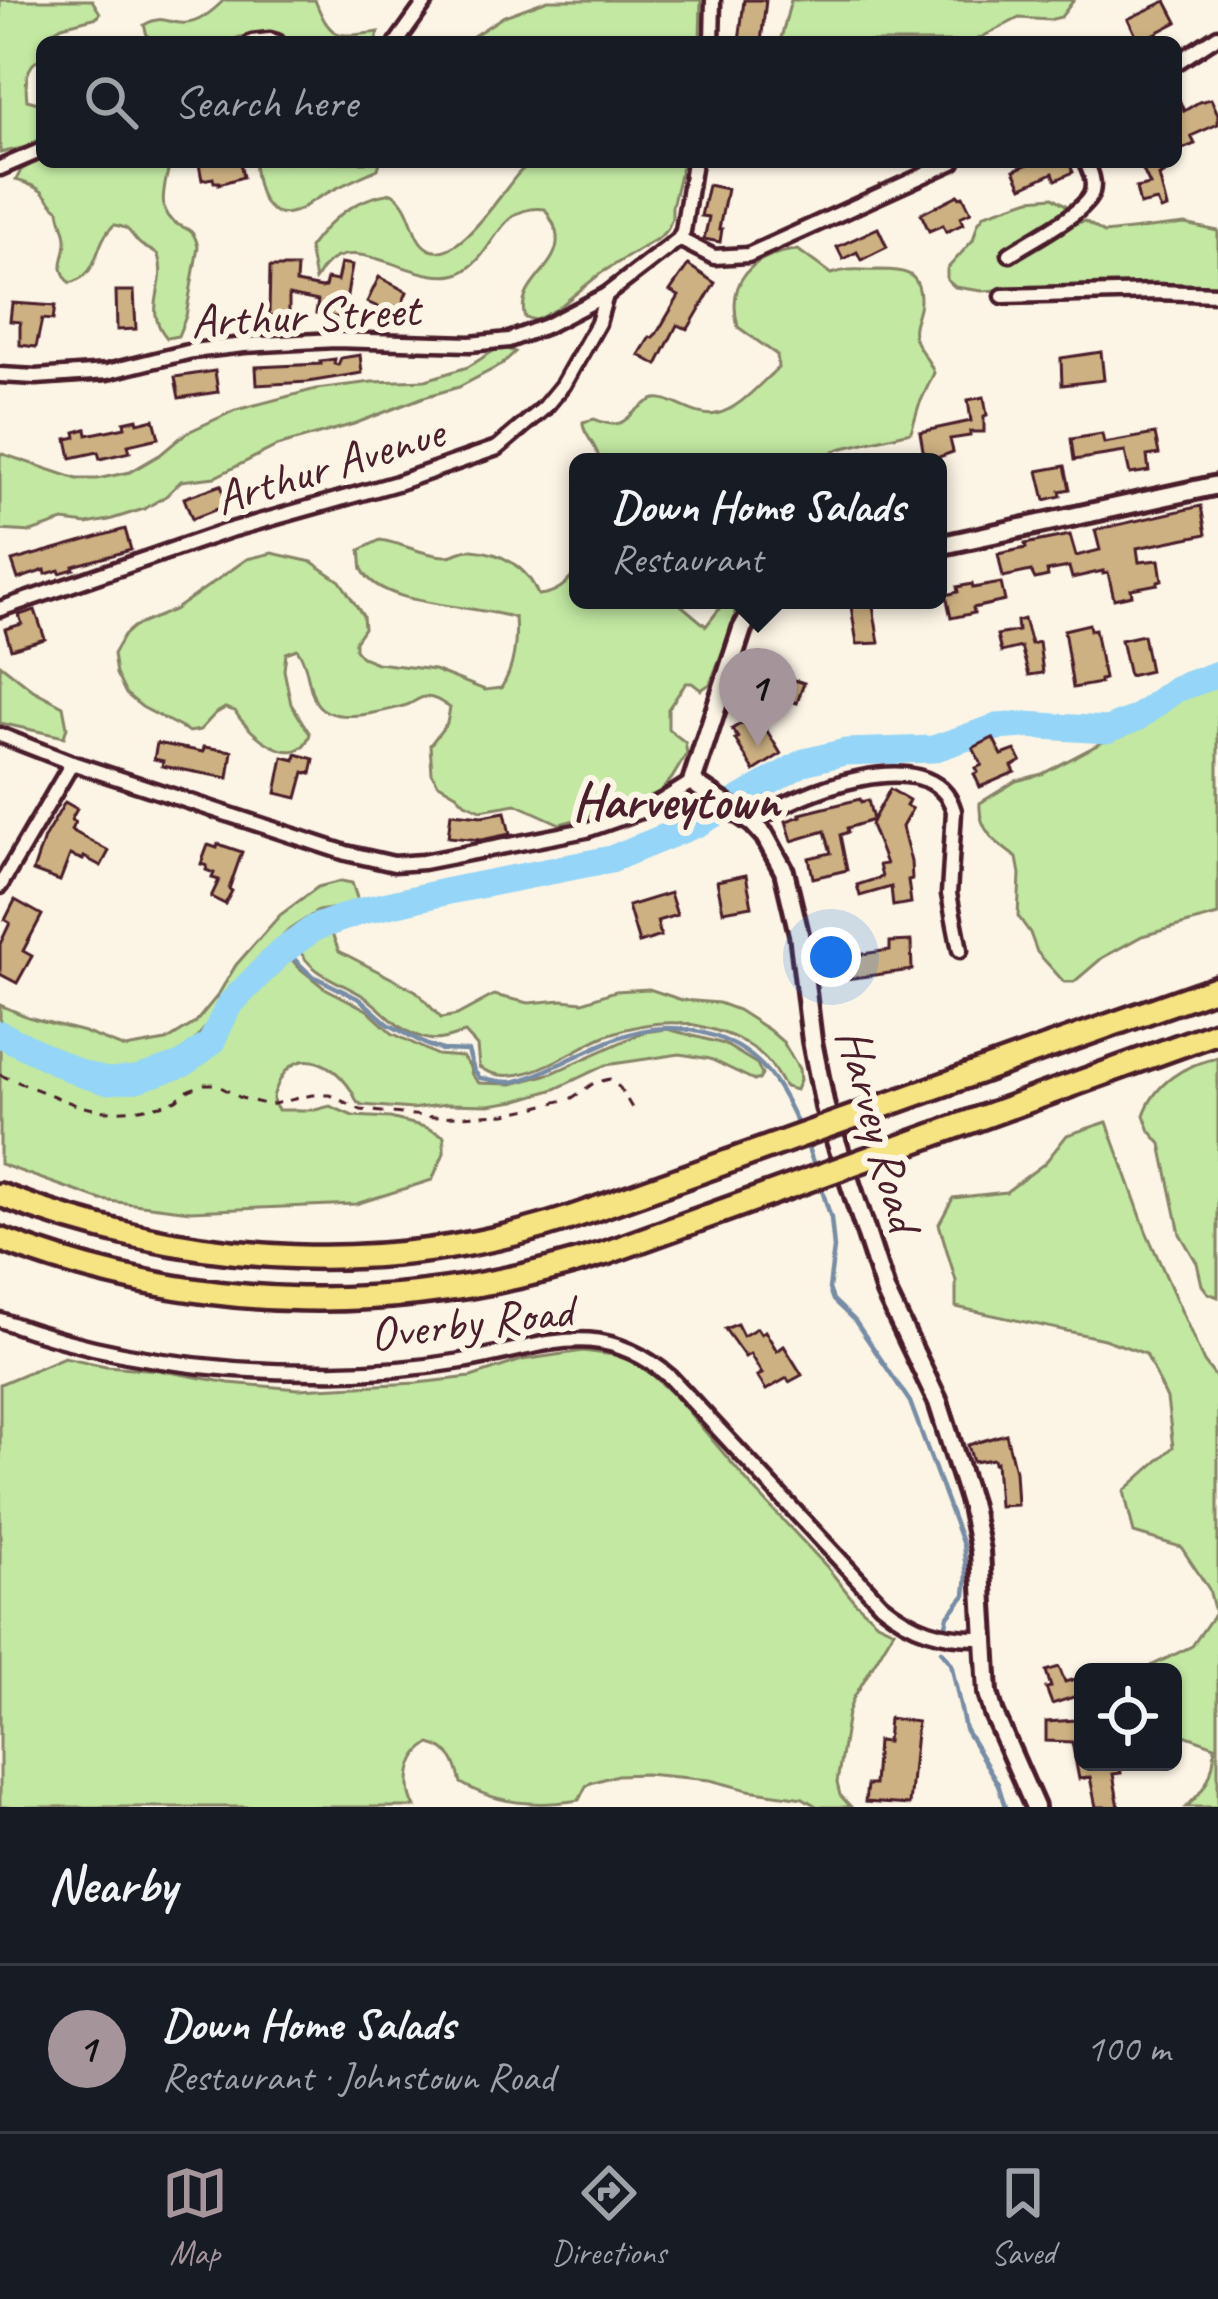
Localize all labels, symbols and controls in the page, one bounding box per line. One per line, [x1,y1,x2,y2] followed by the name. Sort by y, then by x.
[36,36,1182,168] search box
[78,69,144,135] icon: search
[174,74,357,131] text: Search here
[189,279,425,351] street label: Arthur Street
[208,401,454,528] street label: Arthur Avenue
[569,453,947,609] popup
[612,478,904,535] text: Down Home Salads
[612,535,763,584] text: Restaurant
[719,648,797,747] pin: 1
[573,769,782,833] district label: Harveytown
[801,927,861,987] your location
[823,1022,937,1244] street label: Harvey Road
[366,1279,583,1364] street label: Overby Road
[1074,1663,1182,1771] map controls
[1074,1663,1182,1771] button: locate
[48,1853,176,1917] text: Nearby
[162,1996,455,2053] text: Down Home Salads
[78,2024,96,2073] text: 1
[1086,2024,1170,2073] text: 100 m
[162,2053,554,2102] text: Restaurant · Johnstown Road
[162,2160,228,2274] tab: Map
[552,2160,666,2274] tab: Directions
[990,2160,1056,2274] tab: Saved

